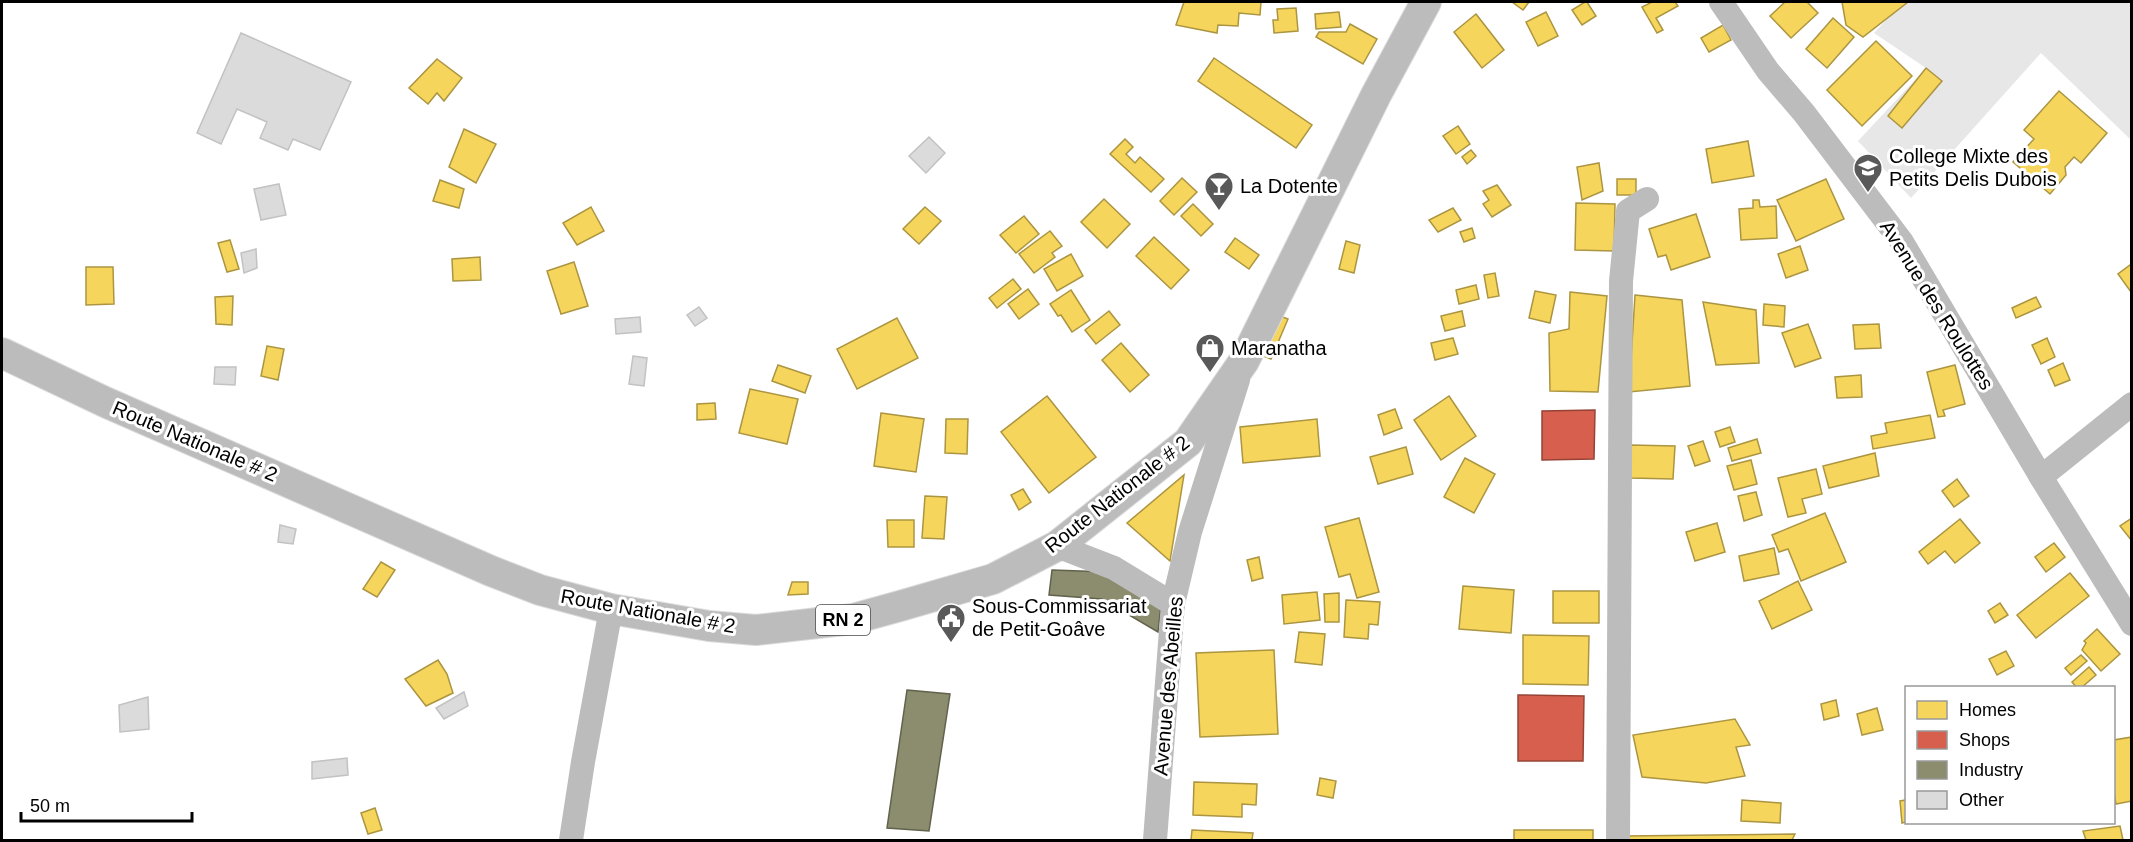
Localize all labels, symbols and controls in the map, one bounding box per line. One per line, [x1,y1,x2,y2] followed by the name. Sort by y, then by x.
[1889,145,2057,190] place label: College Mixte des Petits Delis Dubois
[1852,152,1884,194] school or university icon: College Mixte des Petits Delis Dubois
[1203,170,1235,212] bar icon: La Dotente
[1240,175,1338,197] place label: La Dotente
[1876,216,1998,394] street label: Avenue des Roulottes
[1194,332,1226,374] shop icon: Maranatha
[1231,337,1327,359] place label: Maranatha
[109,396,281,486] street label: Route Nationale # 2
[1041,431,1193,557] street label: Route Nationale # 2
[559,585,737,637] street label: Route Nationale # 2
[972,595,1147,640] place label: Sous-Commissariat de Petit-Goâve
[1149,596,1187,776] street label: Avenue des Abeilles
[935,602,967,644] public building icon: Sous-Commissariat de Petit-Goâve
[816,605,870,635] road number: RN 2
[1905,686,2115,824] legend
[1959,700,2016,720] text: Homes
[1959,730,2010,750] text: Shops
[1959,760,2023,780] text: Industry
[21,785,192,823] scale bar
[1959,790,2004,810] text: Other
[30,796,70,816] text: 50 m

